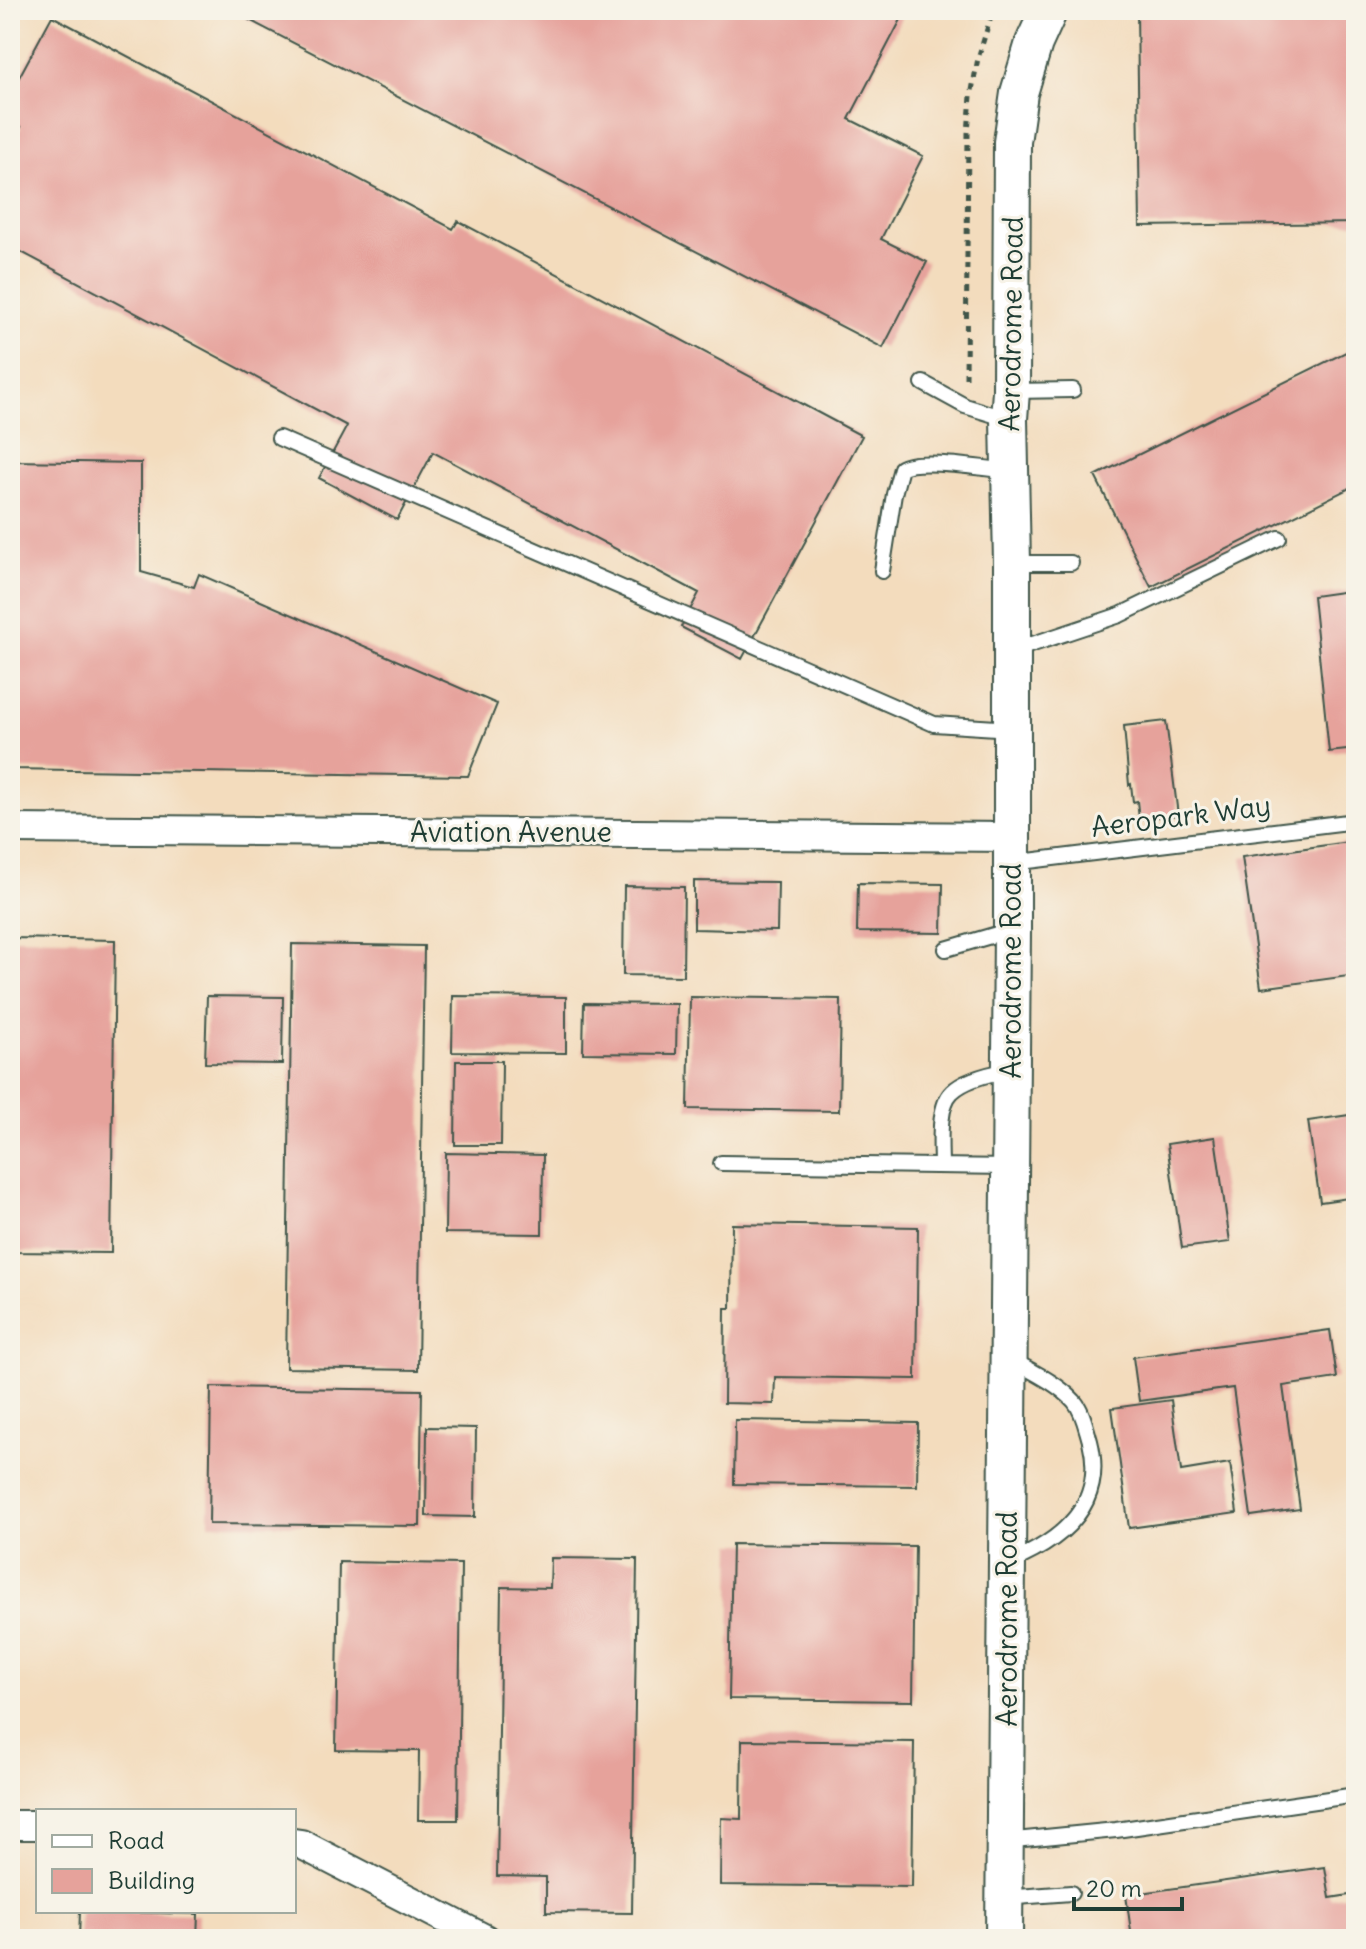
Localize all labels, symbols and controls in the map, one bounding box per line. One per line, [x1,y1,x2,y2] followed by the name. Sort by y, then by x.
[991,216,1031,432] street label: Aerodrome Road
[1089,787,1273,845] street label: Aeropark Way
[410,814,612,850] street label: Aviation Avenue
[993,863,1029,1079] street label: Aerodrome Road
[989,1511,1025,1727] street label: Aerodrome Road
[36,1809,296,1913] legend
[108,1825,164,1855] text: Road
[1074,1861,1182,1911] scale bar
[108,1865,195,1895] text: Building
[1086,1873,1142,1903] text: 20 m

